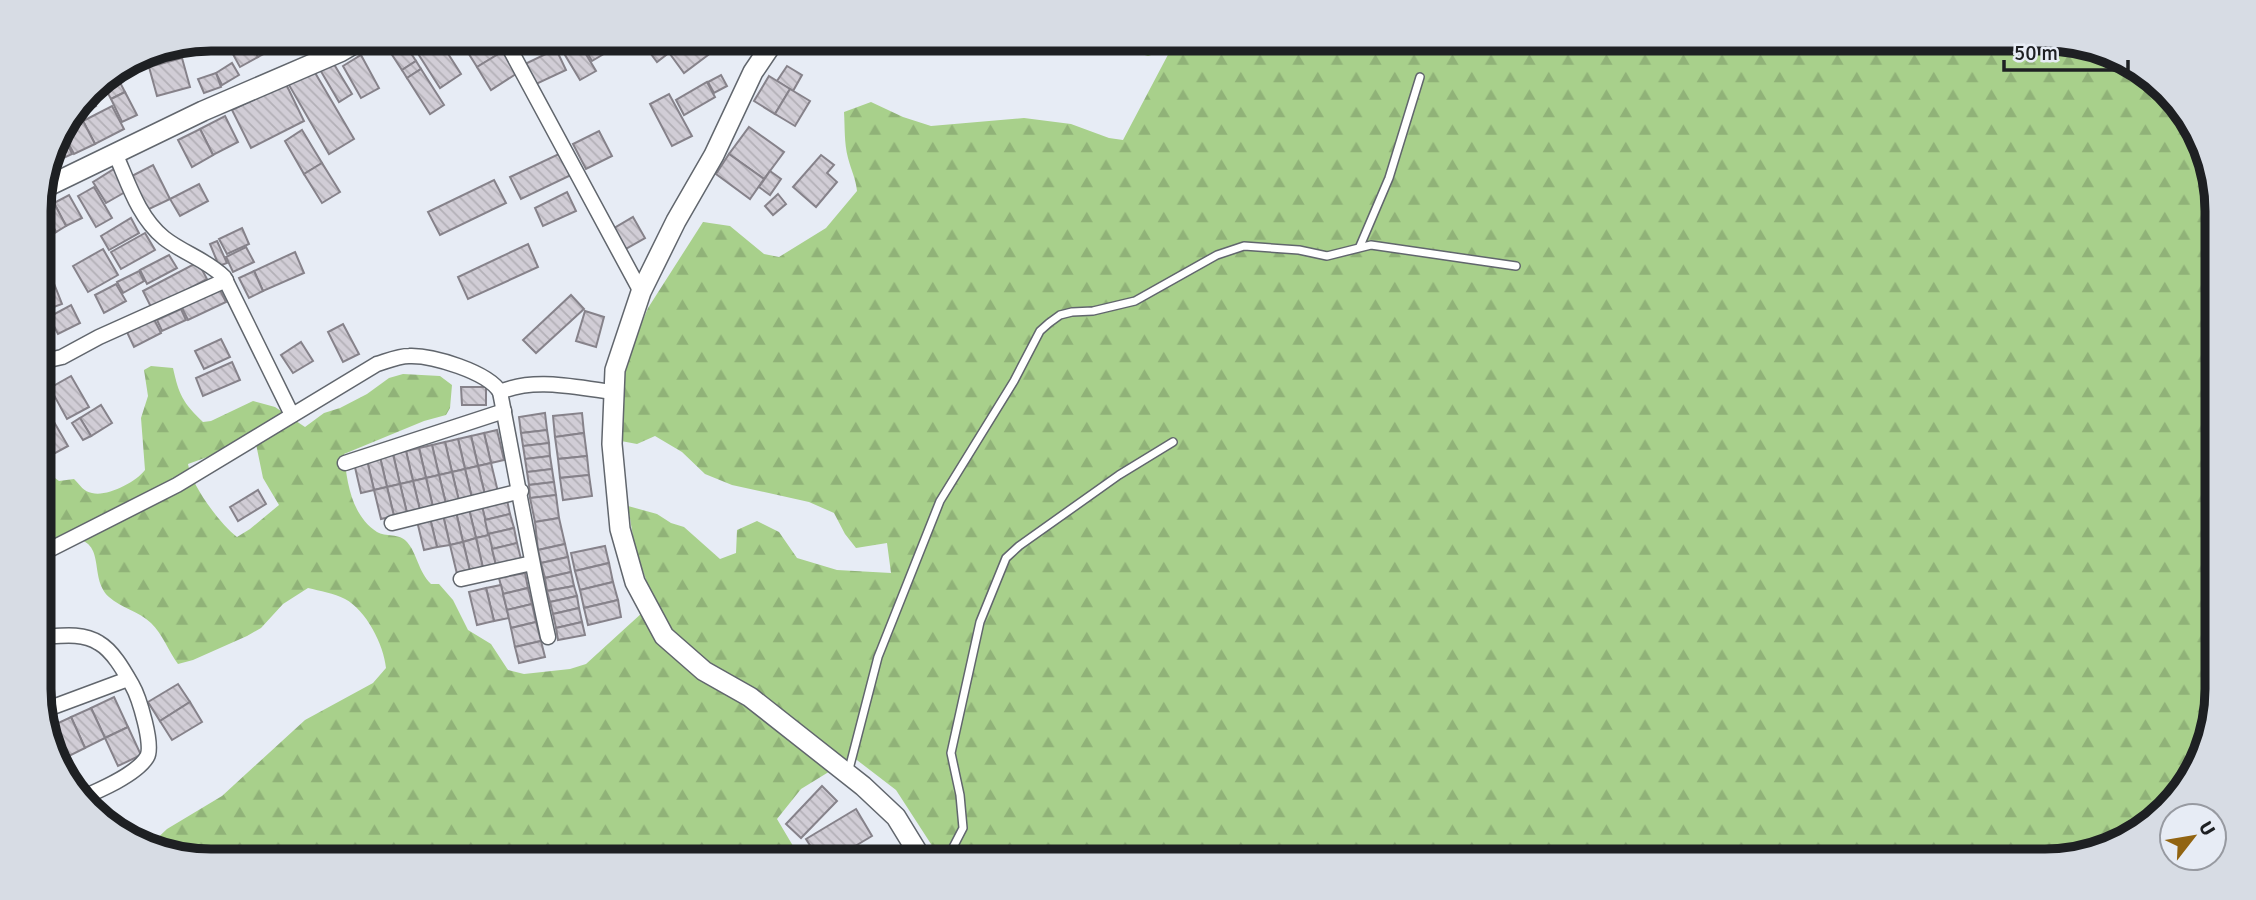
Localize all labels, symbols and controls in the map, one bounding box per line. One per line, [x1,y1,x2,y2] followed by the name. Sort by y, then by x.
[2004,28,2128,72] scale bar
[2014,40,2058,66] text: 50 m
[2158,802,2228,872] north arrow
[2193,817,2220,840] text: U

